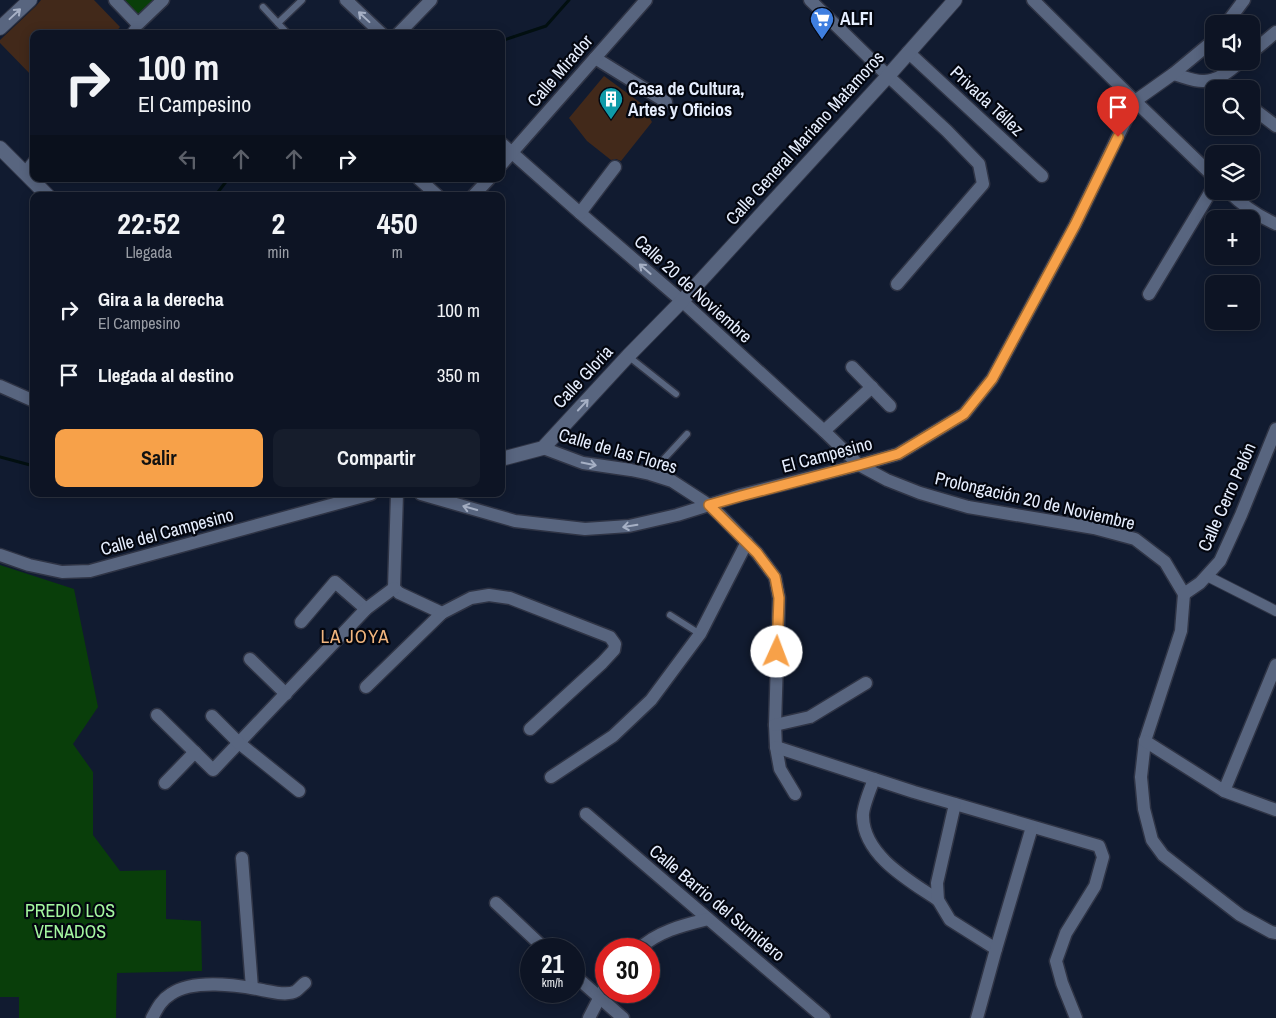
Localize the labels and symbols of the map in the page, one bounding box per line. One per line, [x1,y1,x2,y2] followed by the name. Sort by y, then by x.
[809,6,835,40] supermarket icon: ALFI
[840,6,873,31] place label: ALFI
[9,8,21,20] one-way arrow
[358,11,370,23] one-way arrow
[521,29,598,112] street label: Calle Mirador
[720,45,890,230] street label: Calle General Mariano Matamoros
[945,60,1030,141] street label: Privada Téllez
[628,76,744,122] place label: Casa de Cultura, Artes y Oficios
[598,86,624,120] building icon: Casa de Cultura, Artes y Oficios
[1097,86,1139,137] pin
[629,229,758,348] street label: Calle 20 de Noviembre
[639,264,652,275] one-way arrow
[547,340,618,414] street label: Calle Gloria
[577,399,589,412] one-way arrow
[556,422,680,479] street label: Calle de las Flores
[779,430,875,479] street label: El Campesino
[1191,439,1262,555] street label: Calle Cerro Pelón
[581,459,597,469] one-way arrow
[933,465,1137,536] street label: Prolongación 20 de Noviembre
[97,502,236,561] street label: Calle del Campesino
[462,503,478,513] one-way arrow
[622,521,638,531] one-way arrow
[320,623,390,649] district label: LA JOYA
[750,625,802,677] position arrow
[644,838,790,967] street label: Calle Barrio del Sumidero
[25,898,115,944] park label: PREDIO LOS VENADOS
[595,938,660,1003] speed limit sign: 30

